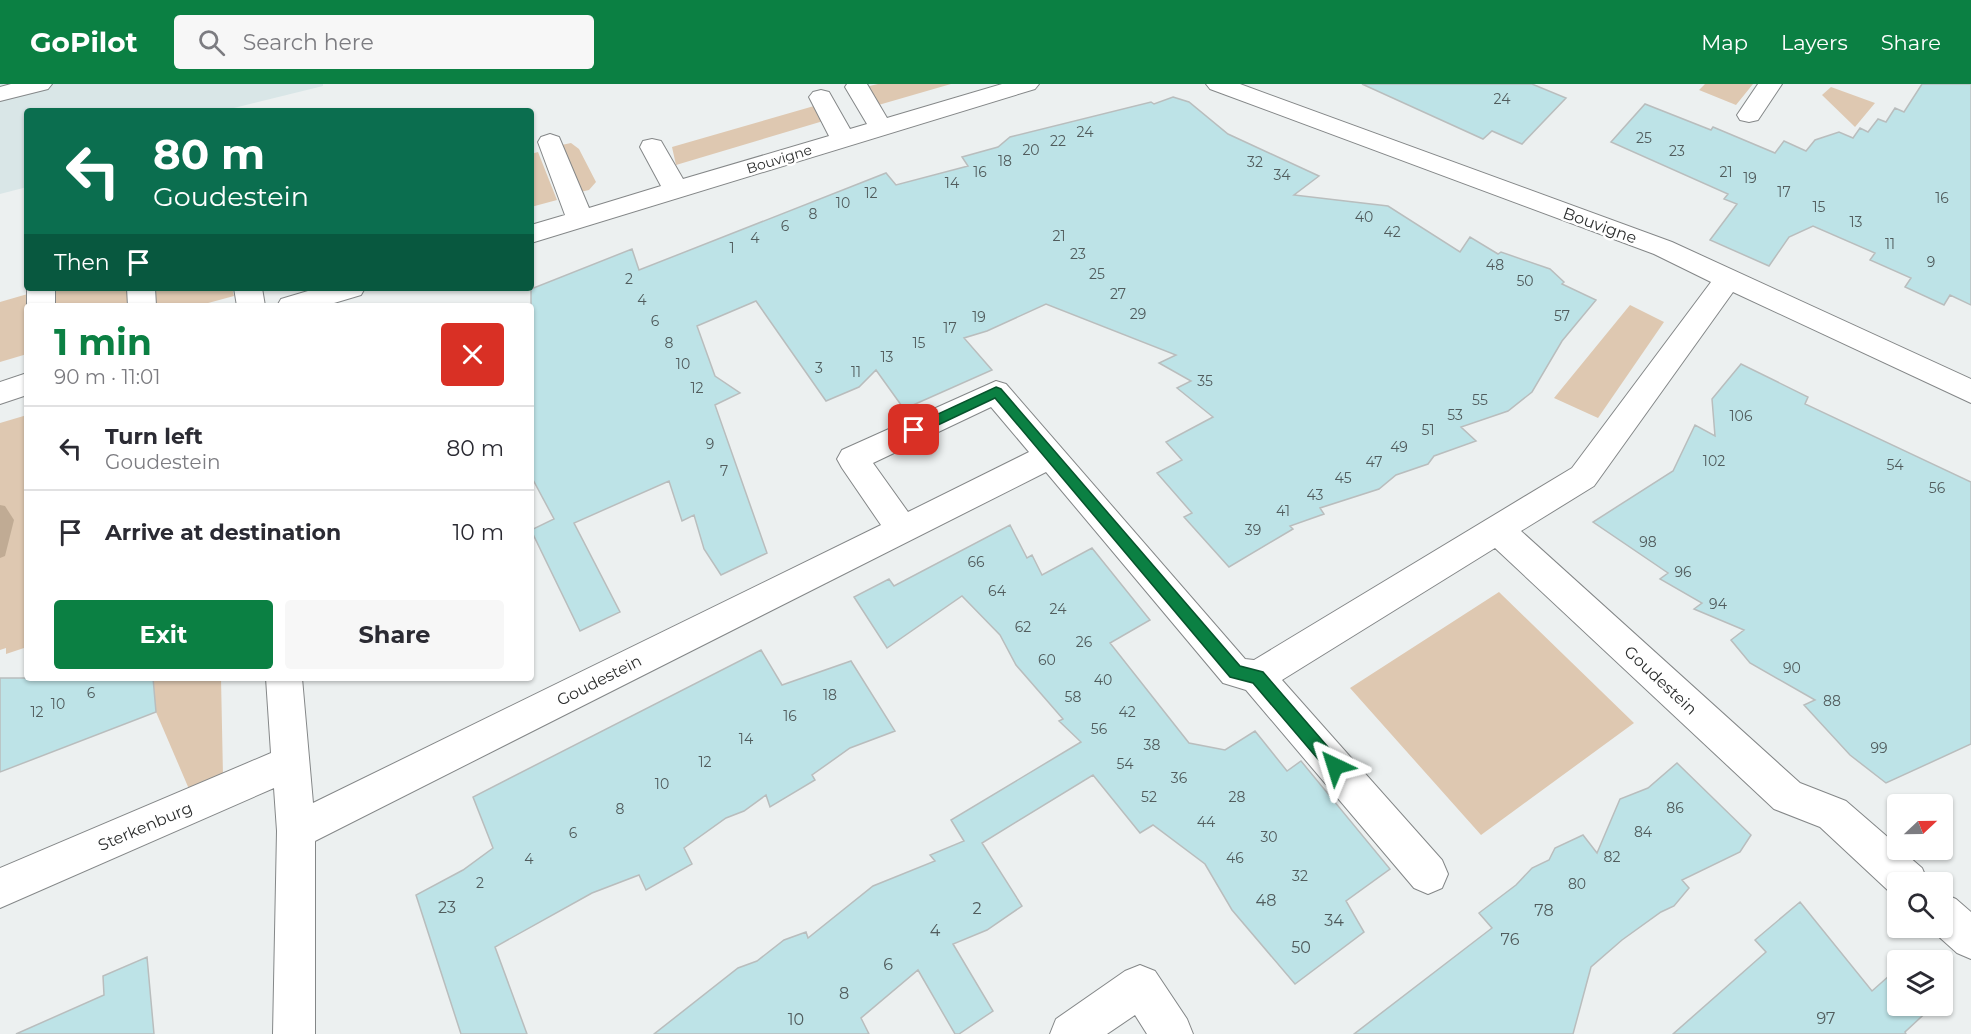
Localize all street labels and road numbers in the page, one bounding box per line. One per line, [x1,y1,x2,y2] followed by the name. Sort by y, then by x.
[744,141,814,177] street label: Bouvigne
[1560,203,1639,248] street label: Bouvigne
[1620,642,1701,719] street label: Goudestein
[554,651,645,710] street label: Goudestein
[95,798,195,855] street label: Sterkenburg

